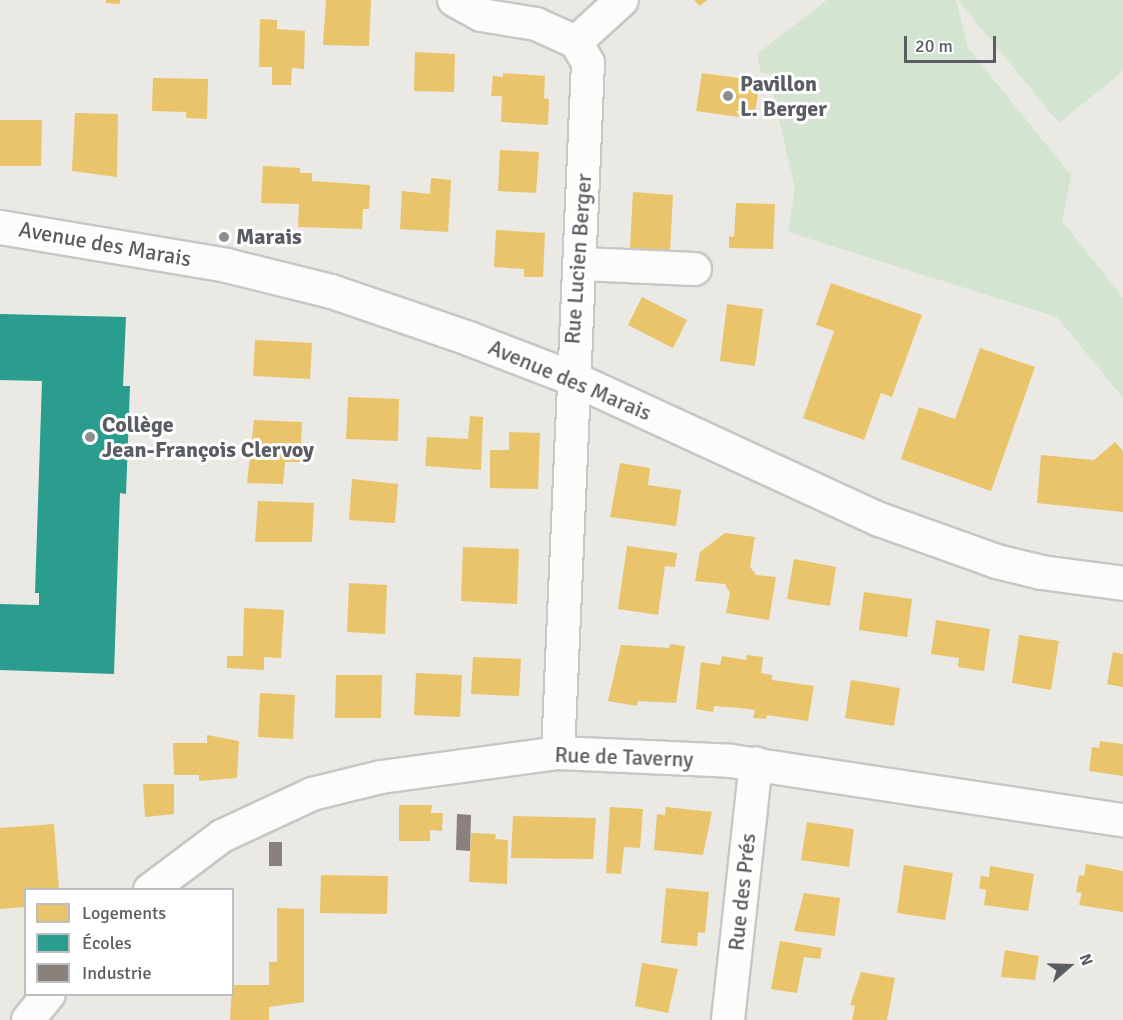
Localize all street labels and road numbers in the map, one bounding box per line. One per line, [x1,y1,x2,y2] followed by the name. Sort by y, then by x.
[559,173,597,345] street label: Rue Lucien Berger
[17,216,193,272] street label: Avenue des Marais
[485,334,655,426] street label: Avenue des Marais
[554,741,694,773] street label: Rue de Taverny
[723,832,761,952] street label: Rue des Prés

